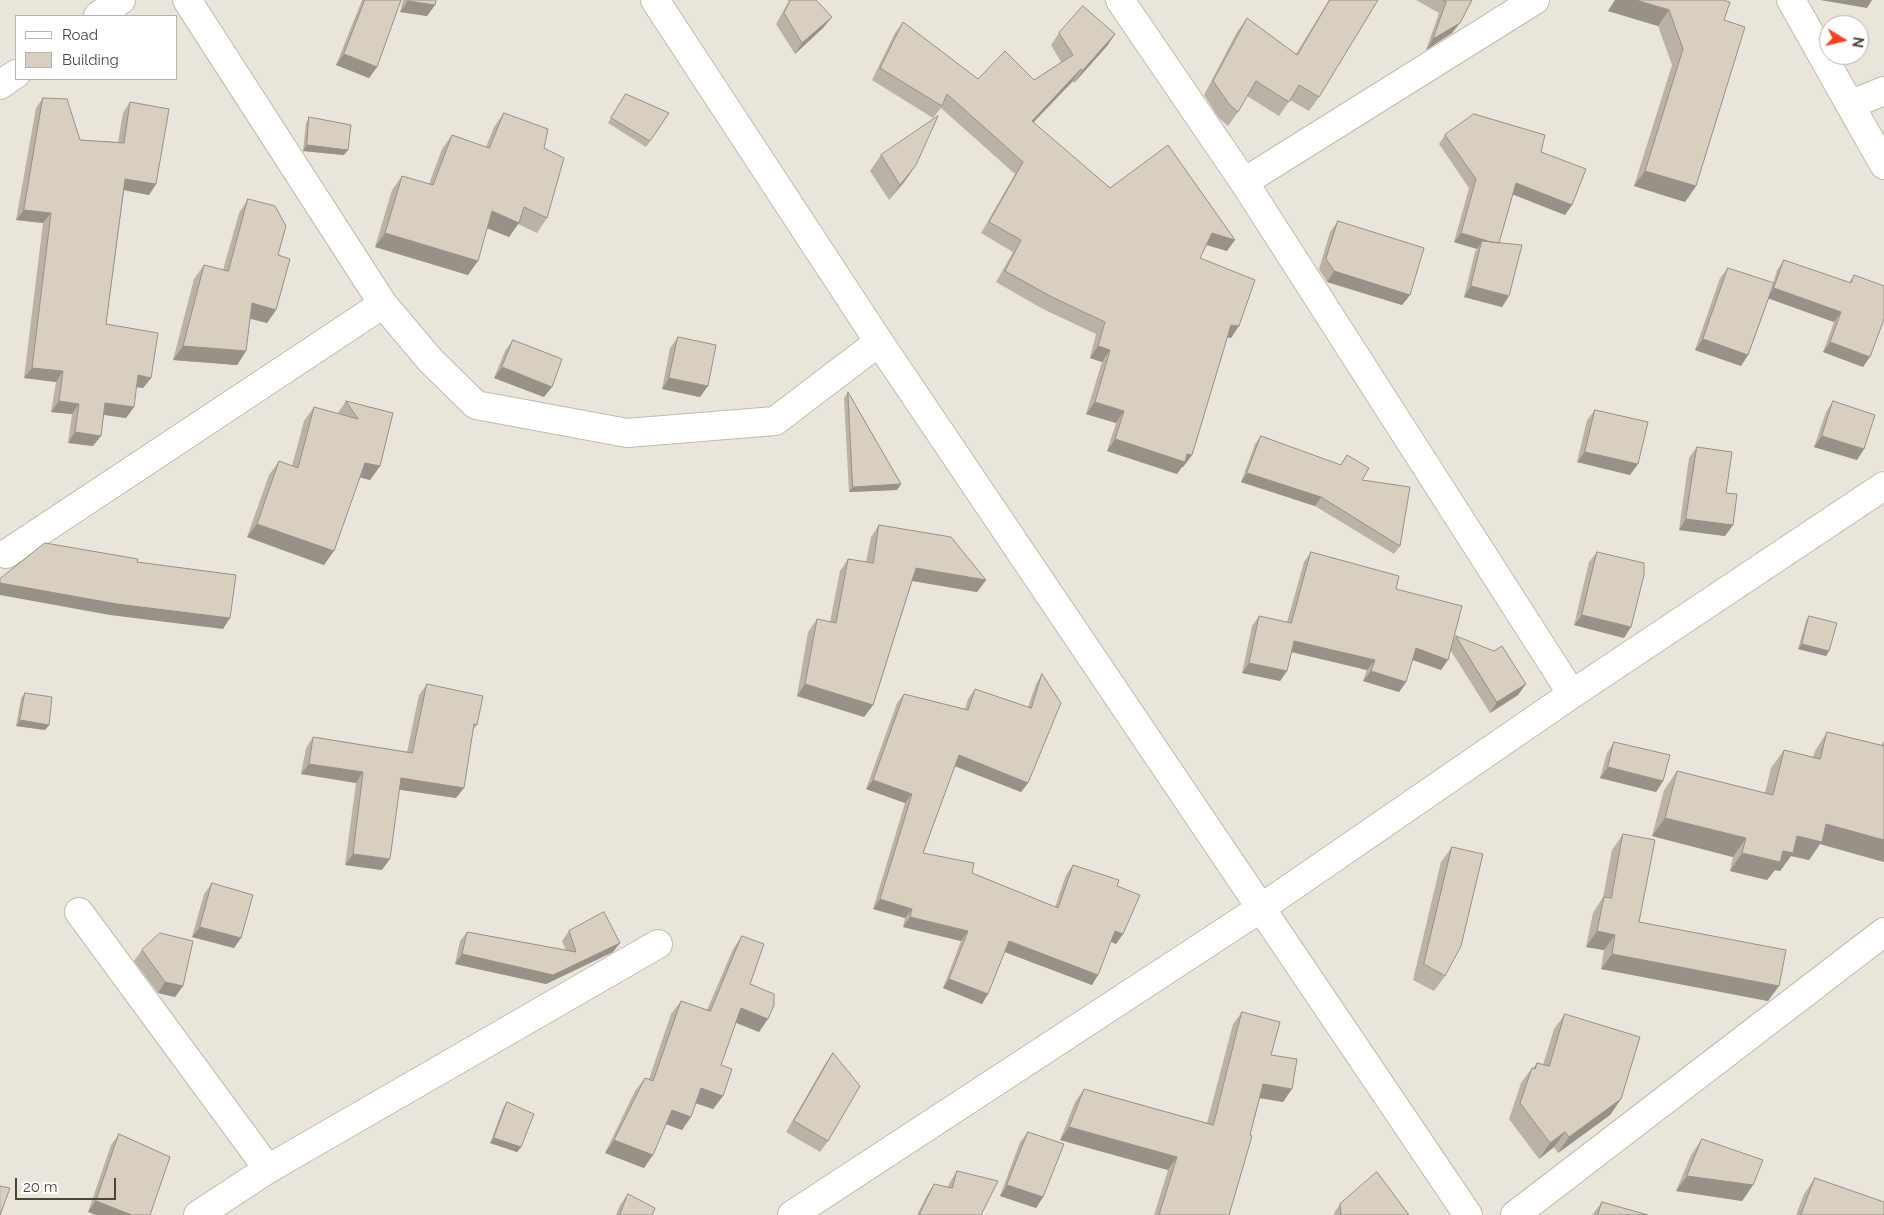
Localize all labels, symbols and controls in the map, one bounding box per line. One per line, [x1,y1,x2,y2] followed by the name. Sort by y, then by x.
[15,15,178,80] legend
[1819,15,1869,65] north arrow
[62,26,98,44] text: Road
[1849,36,1867,49] text: N
[62,51,119,69] text: Building
[18,1168,119,1200] scale bar
[23,1178,58,1196] text: 20 m

